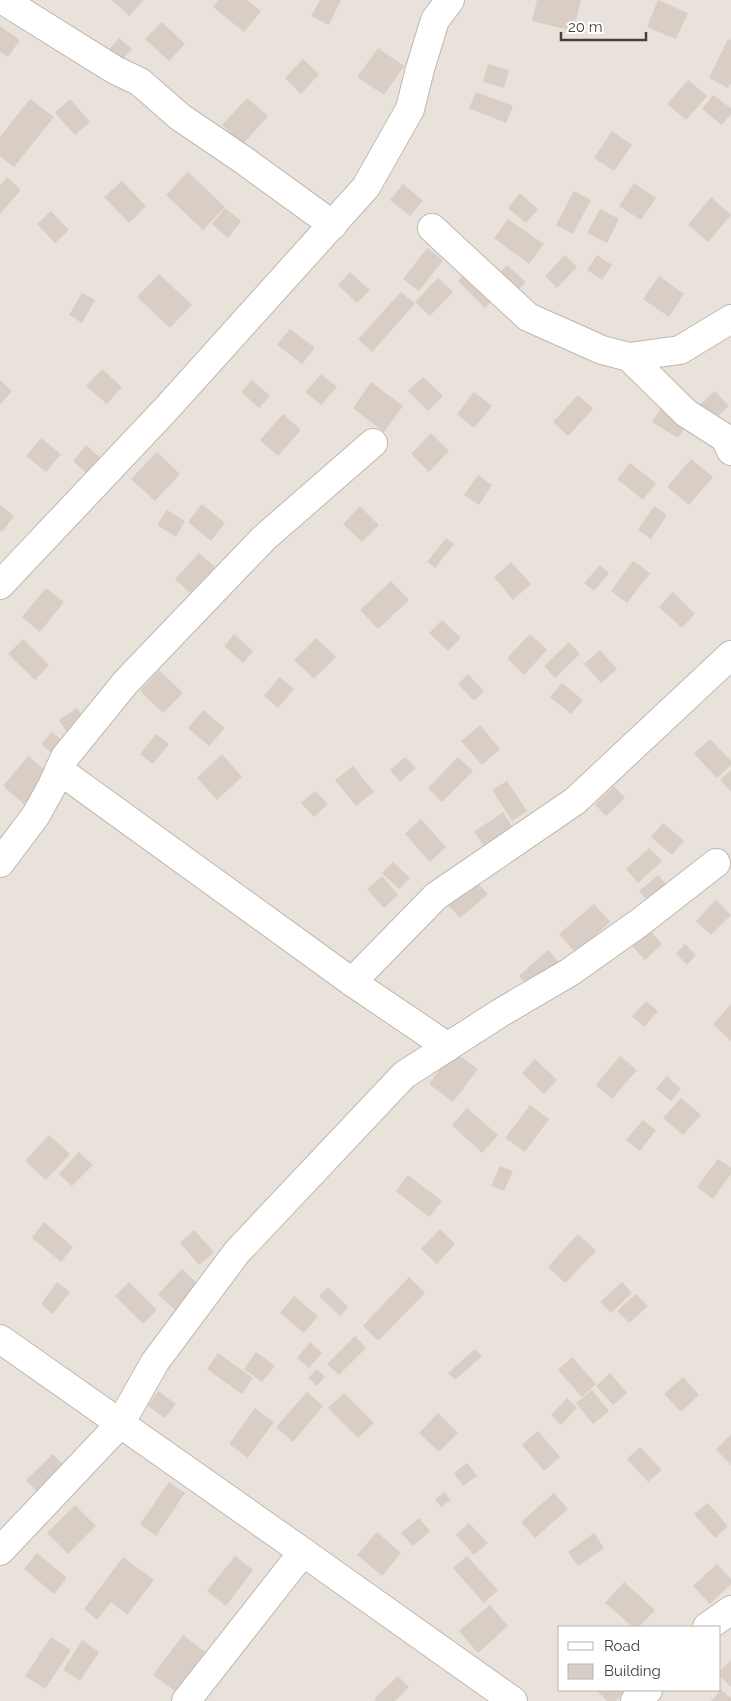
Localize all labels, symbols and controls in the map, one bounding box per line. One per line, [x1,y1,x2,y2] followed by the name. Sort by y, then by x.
[561,10,646,42] scale bar
[568,18,603,36] text: 20 m
[558,1626,721,1691] legend
[604,1637,640,1655] text: Road
[604,1662,661,1680] text: Building

